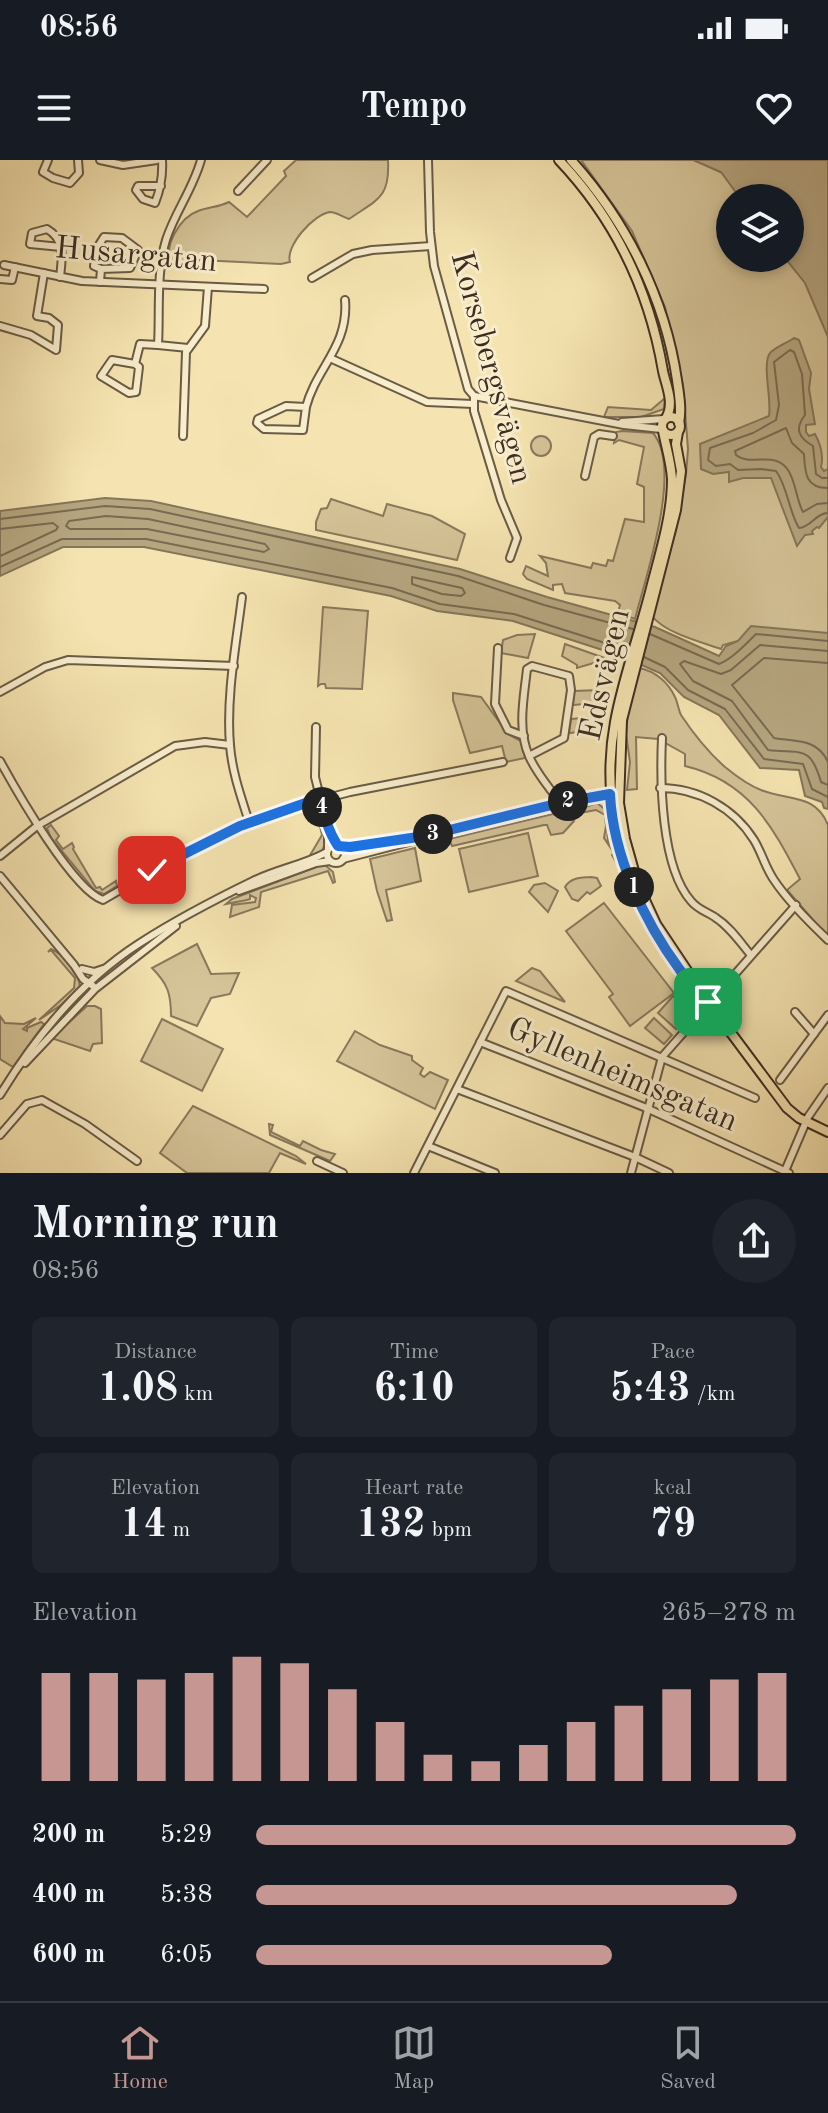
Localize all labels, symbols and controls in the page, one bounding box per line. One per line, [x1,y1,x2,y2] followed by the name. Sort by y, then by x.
[40,13,118,43] text: 08:56
[32,86,76,130] icon: menu
[752,86,796,130] icon: heart
[361,90,468,126] text: Tempo
[716,184,804,272] map controls
[716,184,804,272] button: layers
[54,233,218,279] street label: Husargatan
[444,248,536,488] street label: Korsebergsvägen
[575,606,637,744] street label: Edsvägen
[548,781,588,821] pin: 2
[302,787,342,827] pin: 4
[562,790,574,812] text: 2
[316,796,328,818] text: 4
[413,814,453,854] pin: 3
[427,823,439,845] text: 3
[118,836,186,904] pin
[130,848,174,892] icon: check
[614,867,654,907] pin: 1
[628,876,640,898] text: 1
[674,968,742,1036] pin
[686,980,730,1024] icon: arrive
[502,1013,742,1139] street label: Gyllenheimsgatan
[712,1199,796,1283] button: share
[32,1203,279,1247] text: Morning run
[32,1258,100,1284] text: 08:56
[114,1341,197,1363] text: Distance
[389,1341,439,1363] text: Time
[650,1341,695,1363] text: Pace
[97,1370,178,1410] text: 1.08
[374,1370,454,1410] text: 6:10
[610,1370,691,1410] text: 5:43
[178,1383,213,1405] text: km
[691,1383,736,1405] text: /km
[111,1477,200,1499] text: Elevation
[365,1477,463,1499] text: Heart rate
[654,1477,692,1499] text: kcal
[120,1506,167,1546] text: 14
[356,1506,426,1546] text: 132
[649,1506,696,1546] text: 79
[167,1519,190,1541] text: m
[426,1519,472,1541] text: bpm
[32,1600,138,1626] text: Elevation
[661,1600,796,1626] text: 265–278 m
[32,1822,105,1848] text: 200 m
[160,1822,213,1848] text: 5:29
[32,1882,105,1908] text: 400 m
[160,1882,213,1908] text: 5:38
[32,1942,105,1968] text: 600 m
[160,1942,213,1968] text: 6:05
[112,2021,168,2096] tab: Home
[392,2021,436,2096] tab: Map
[660,2021,716,2096] tab: Saved

